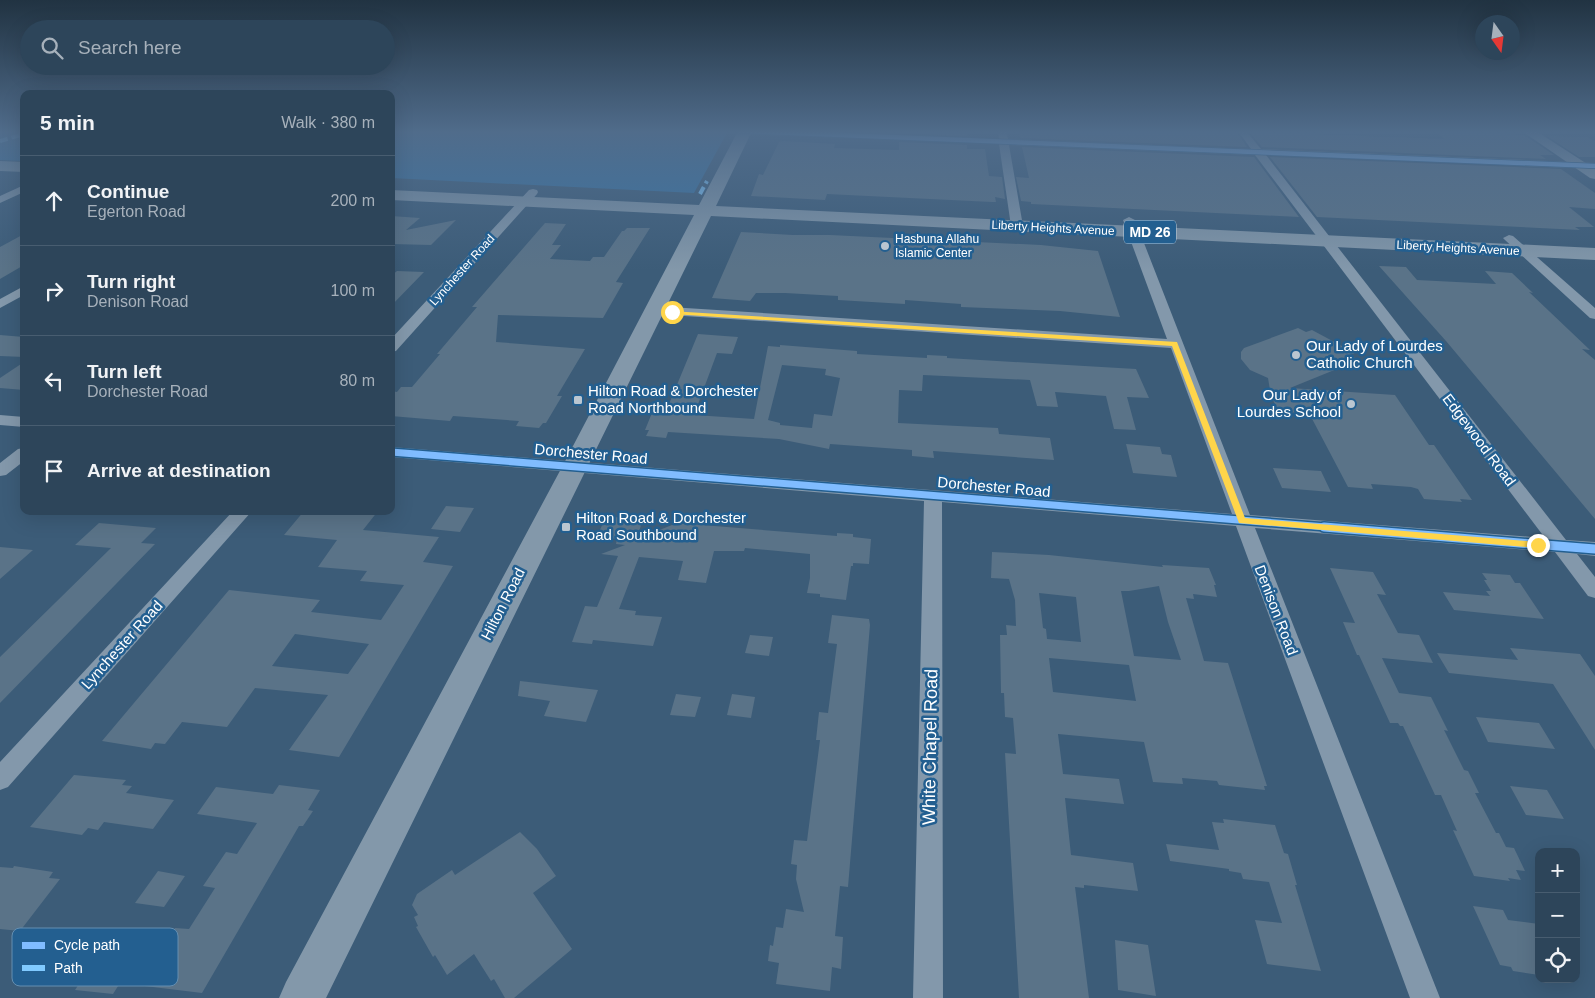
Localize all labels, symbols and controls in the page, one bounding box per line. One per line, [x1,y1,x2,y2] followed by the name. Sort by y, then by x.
[1475,15,1520,60] north arrow
[20,20,395,75] search box
[38,34,66,62] icon: search
[78,37,182,58] text: Search here
[40,111,95,134] text: 5 min
[281,114,375,131] text: Walk · 380 m
[87,181,169,202] text: Continue
[40,187,68,215] icon: ahead
[331,192,375,209] text: 200 m
[87,203,186,220] text: Egerton Road
[991,218,1115,238] street label: Liberty Heights Avenue
[1124,220,1176,243] road number: MD 26
[427,232,497,308] street label: Lynchester Road
[895,232,979,260] place label: Hasbuna Allahu Islamic Center
[1396,238,1520,258] street label: Liberty Heights Avenue
[879,240,891,252] marker: Hasbuna Allahu Islamic Center
[87,271,175,292] text: Turn right
[40,277,68,305] icon: right
[331,282,375,299] text: 100 m
[87,293,188,310] text: Denison Road
[661,301,684,324] route start
[1306,337,1443,371] place label: Our Lady of Lourdes Catholic Church
[1290,349,1302,361] marker: Our Lady of Lourdes Catholic Church
[87,361,162,382] text: Turn left
[40,367,68,395] icon: left
[339,372,375,389] text: 80 m
[588,382,758,416] place label: Hilton Road & Dorchester Road Northbound
[87,383,208,400] text: Dorchester Road
[1237,386,1342,420] place label: Our Lady of Lourdes School
[1439,390,1520,489] street label: Edgewood Road
[572,394,584,406] marker: Hilton Road & Dorchester Road Northbound
[1345,398,1357,410] marker: Our Lady of Lourdes School
[534,440,648,467] street label: Dorchester Road
[40,457,68,485] icon: arrive
[87,460,271,481] text: Arrive at destination
[937,473,1051,500] street label: Dorchester Road
[576,509,746,543] place label: Hilton Road & Dorchester Road Southbound
[560,521,572,533] marker: Hilton Road & Dorchester Road Southbound
[1527,534,1550,557] route end
[1251,562,1301,657] street label: Denison Road
[477,565,528,643] street label: Hilton Road
[78,597,166,692] street label: Lynchester Road
[919,669,941,825] street label: White Chapel Road
[1535,848,1580,983] map controls
[1535,848,1580,893] button: +
[1535,893,1580,938] button: −
[12,928,178,986] legend
[54,937,120,953] text: Cycle path
[1535,938,1580,983] button: locate
[54,960,83,976] text: Path

